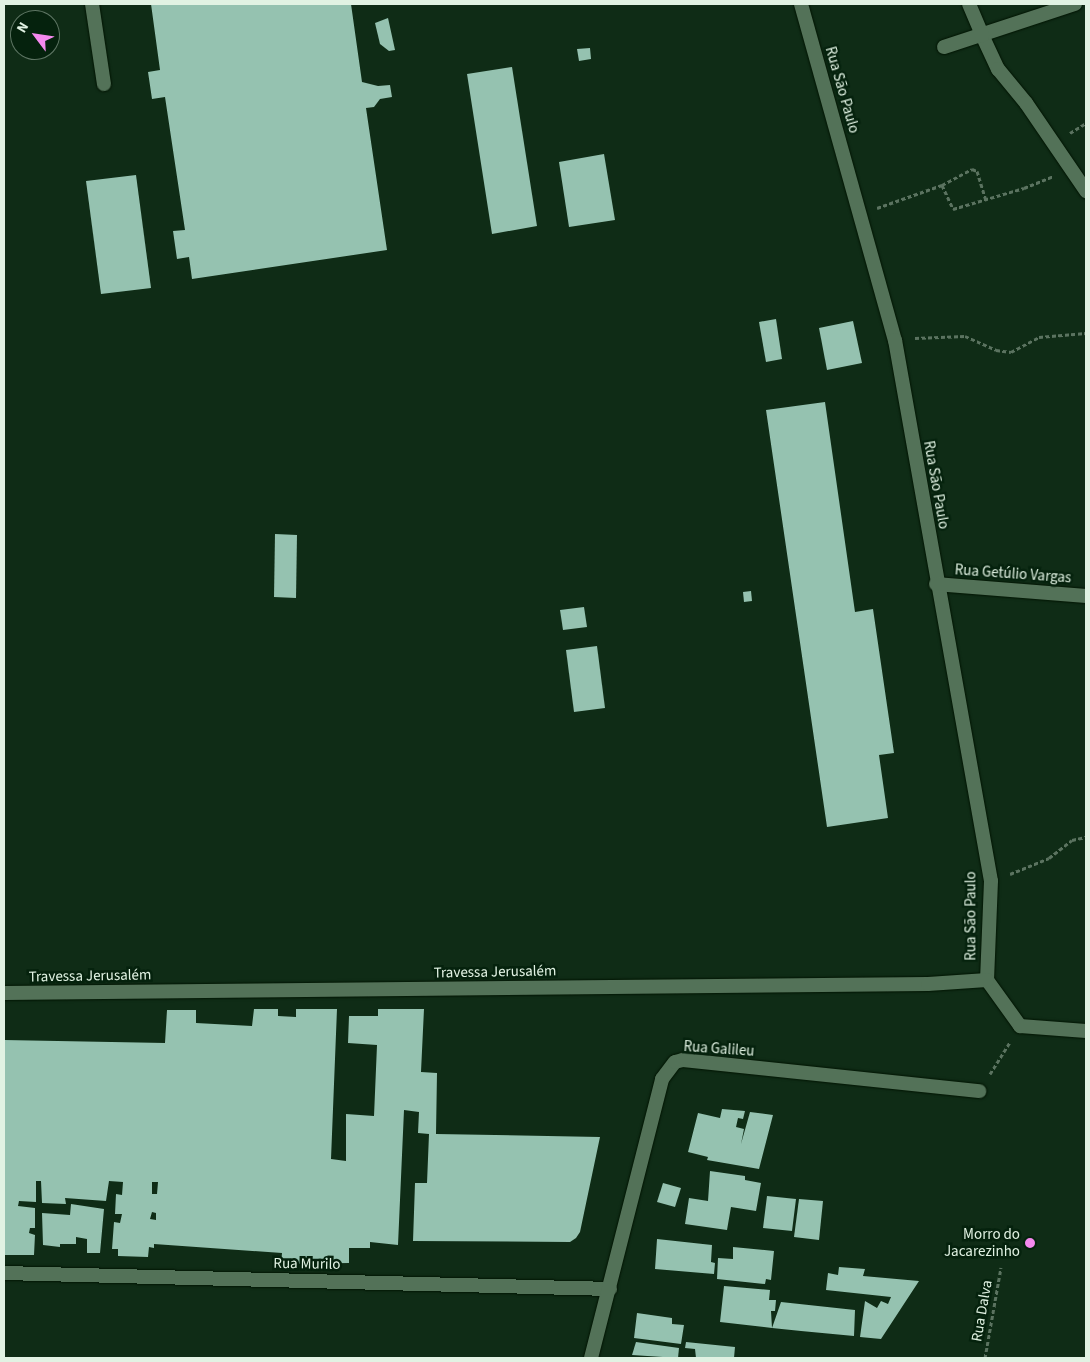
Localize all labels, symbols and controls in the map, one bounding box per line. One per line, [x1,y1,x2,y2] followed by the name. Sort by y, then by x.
[10,10,60,60] north arrow
[12,19,34,37] text: N
[821,45,863,135] street label: Rua São Paulo
[919,439,953,531] street label: Rua São Paulo
[954,561,1072,587] street label: Rua Getúlio Vargas
[962,871,980,961] street label: Rua São Paulo
[433,962,557,982] street label: Travessa Jerusalém
[28,966,152,986] street label: Travessa Jerusalém
[683,1038,755,1060] street label: Rua Galileu
[944,1225,1020,1260] place label: Morro do Jacarezinho
[1024,1237,1036,1249] marker: Morro do Jacarezinho
[273,1254,341,1274] street label: Rua Murilo
[968,1279,996,1343] street label: Rua Dalva

